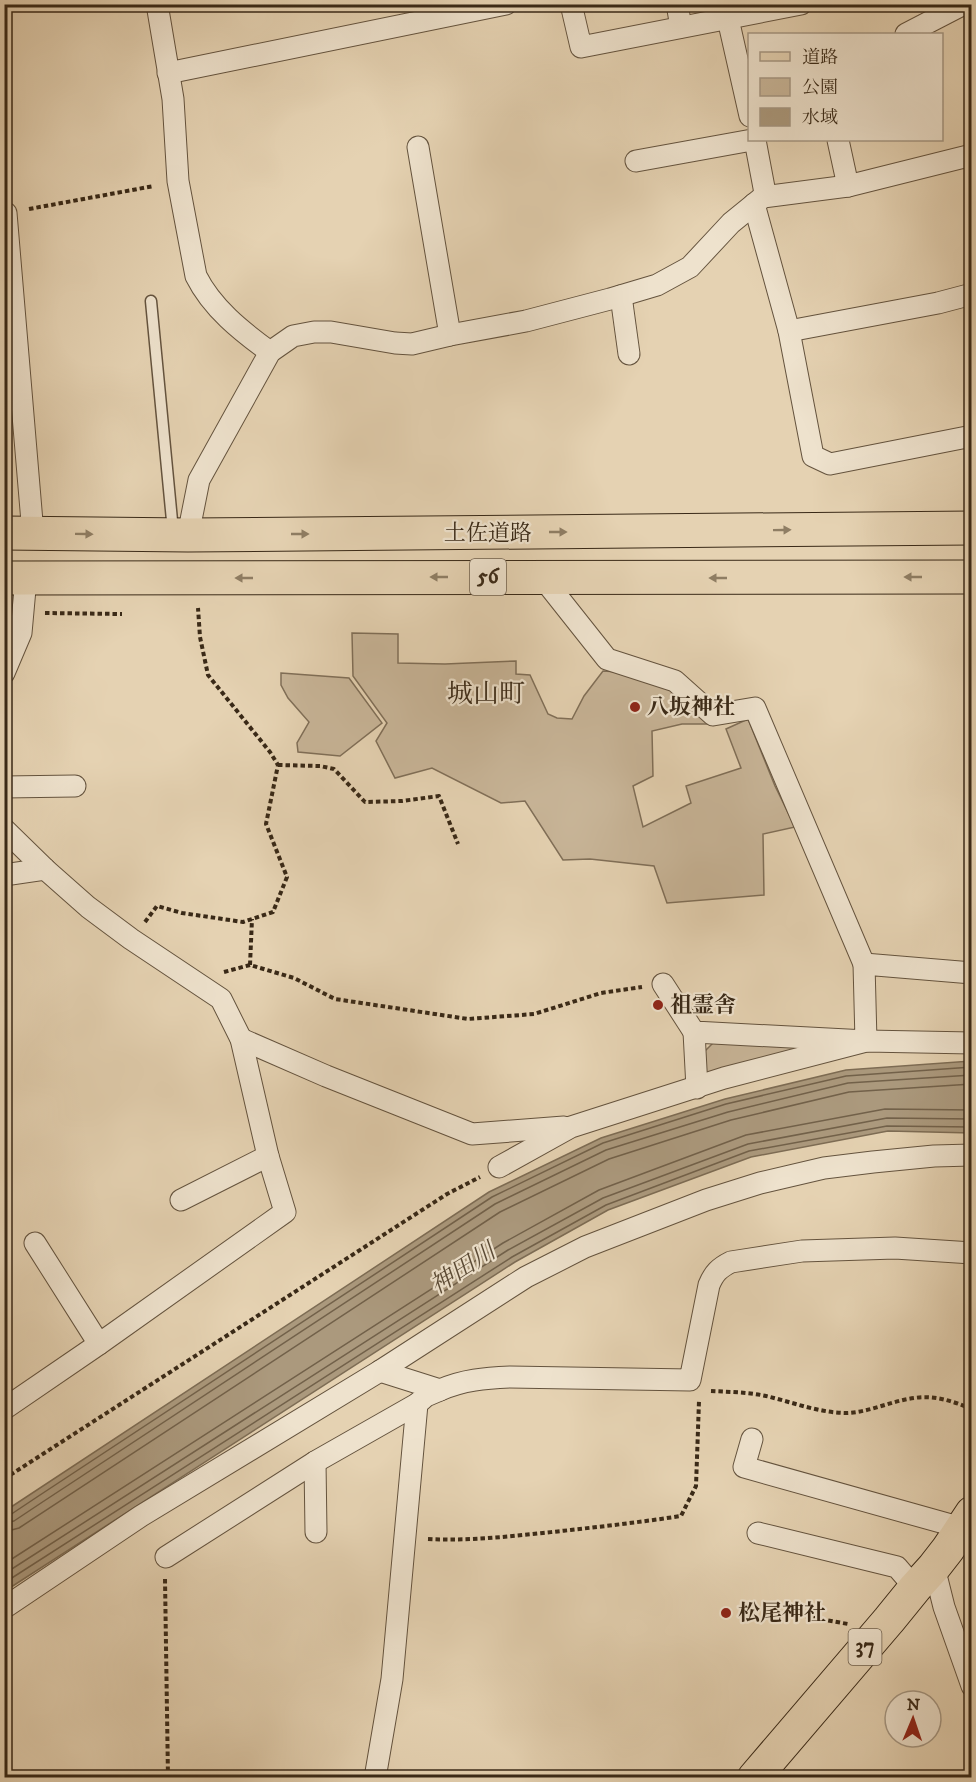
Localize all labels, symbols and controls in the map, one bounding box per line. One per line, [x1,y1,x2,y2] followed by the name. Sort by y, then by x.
[748,33,943,141] legend
[802,47,838,69] text: 道路
[802,77,838,99] text: 公園
[802,107,838,129] text: 水域
[444,520,532,547] street label: 土佐道路
[772,525,791,535] one-way arrow
[548,527,567,537] one-way arrow
[290,529,309,539] one-way arrow
[74,530,93,539] one-way arrow
[470,559,506,595] road number: 56
[430,572,449,582] one-way arrow
[904,572,923,582] one-way arrow
[235,573,254,583] one-way arrow
[709,573,728,583] one-way arrow
[447,678,525,711] district label: 城山町
[647,694,735,721] place label: 八坂神社
[628,700,642,714] marker: 八坂神社
[670,992,736,1019] place label: 祖霊舎
[651,998,665,1012] marker: 祖霊舎
[425,1235,504,1301] water label: 神田川
[738,1600,826,1627] place label: 松尾神社
[719,1606,733,1620] marker: 松尾神社
[848,1629,882,1665] road number: 37
[883,1689,943,1749] north arrow
[907,1695,920,1715] text: N

